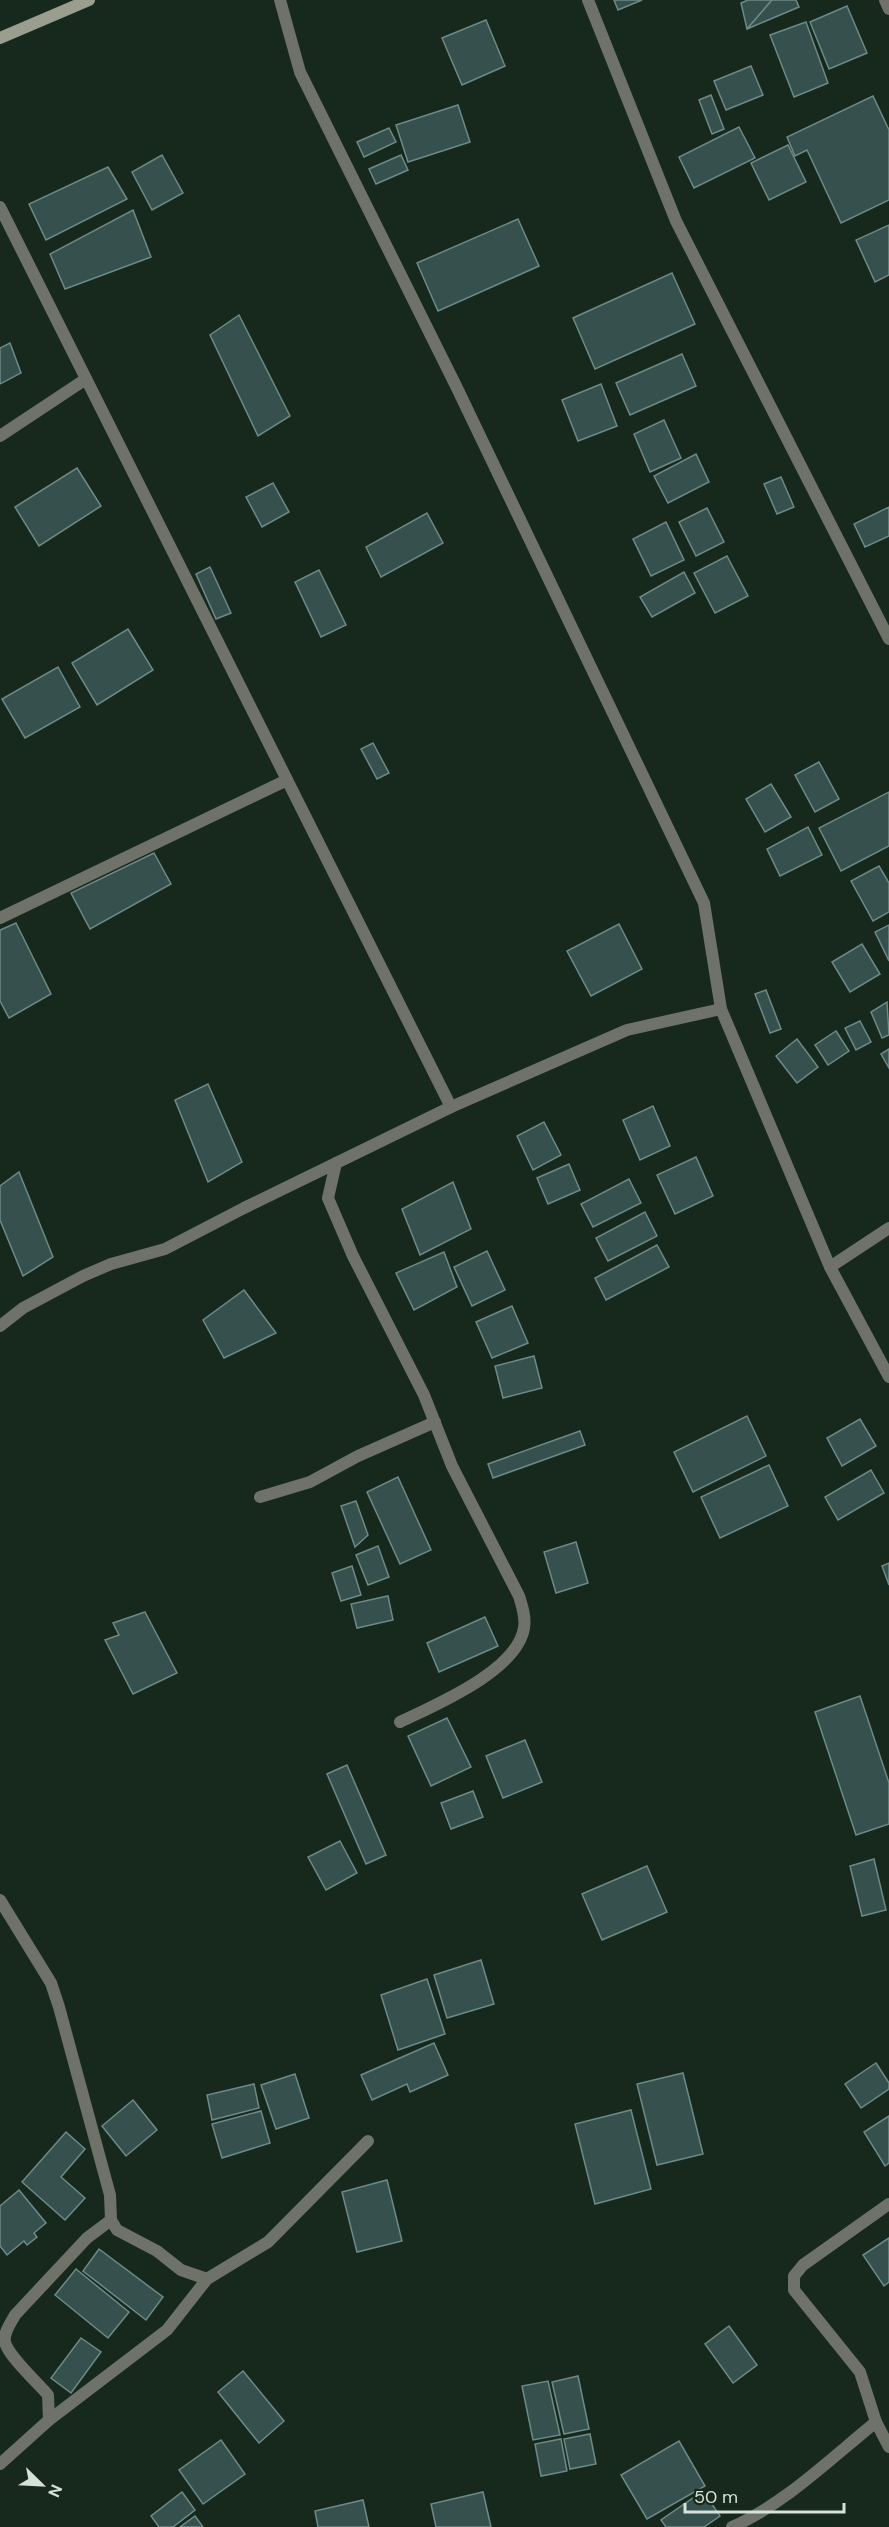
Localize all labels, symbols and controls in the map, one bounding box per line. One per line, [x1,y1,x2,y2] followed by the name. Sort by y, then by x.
[12,2455,72,2515] north arrow
[685,2476,844,2514] scale bar
[43,2481,67,2500] text: N
[694,2485,738,2509] text: 50 m

